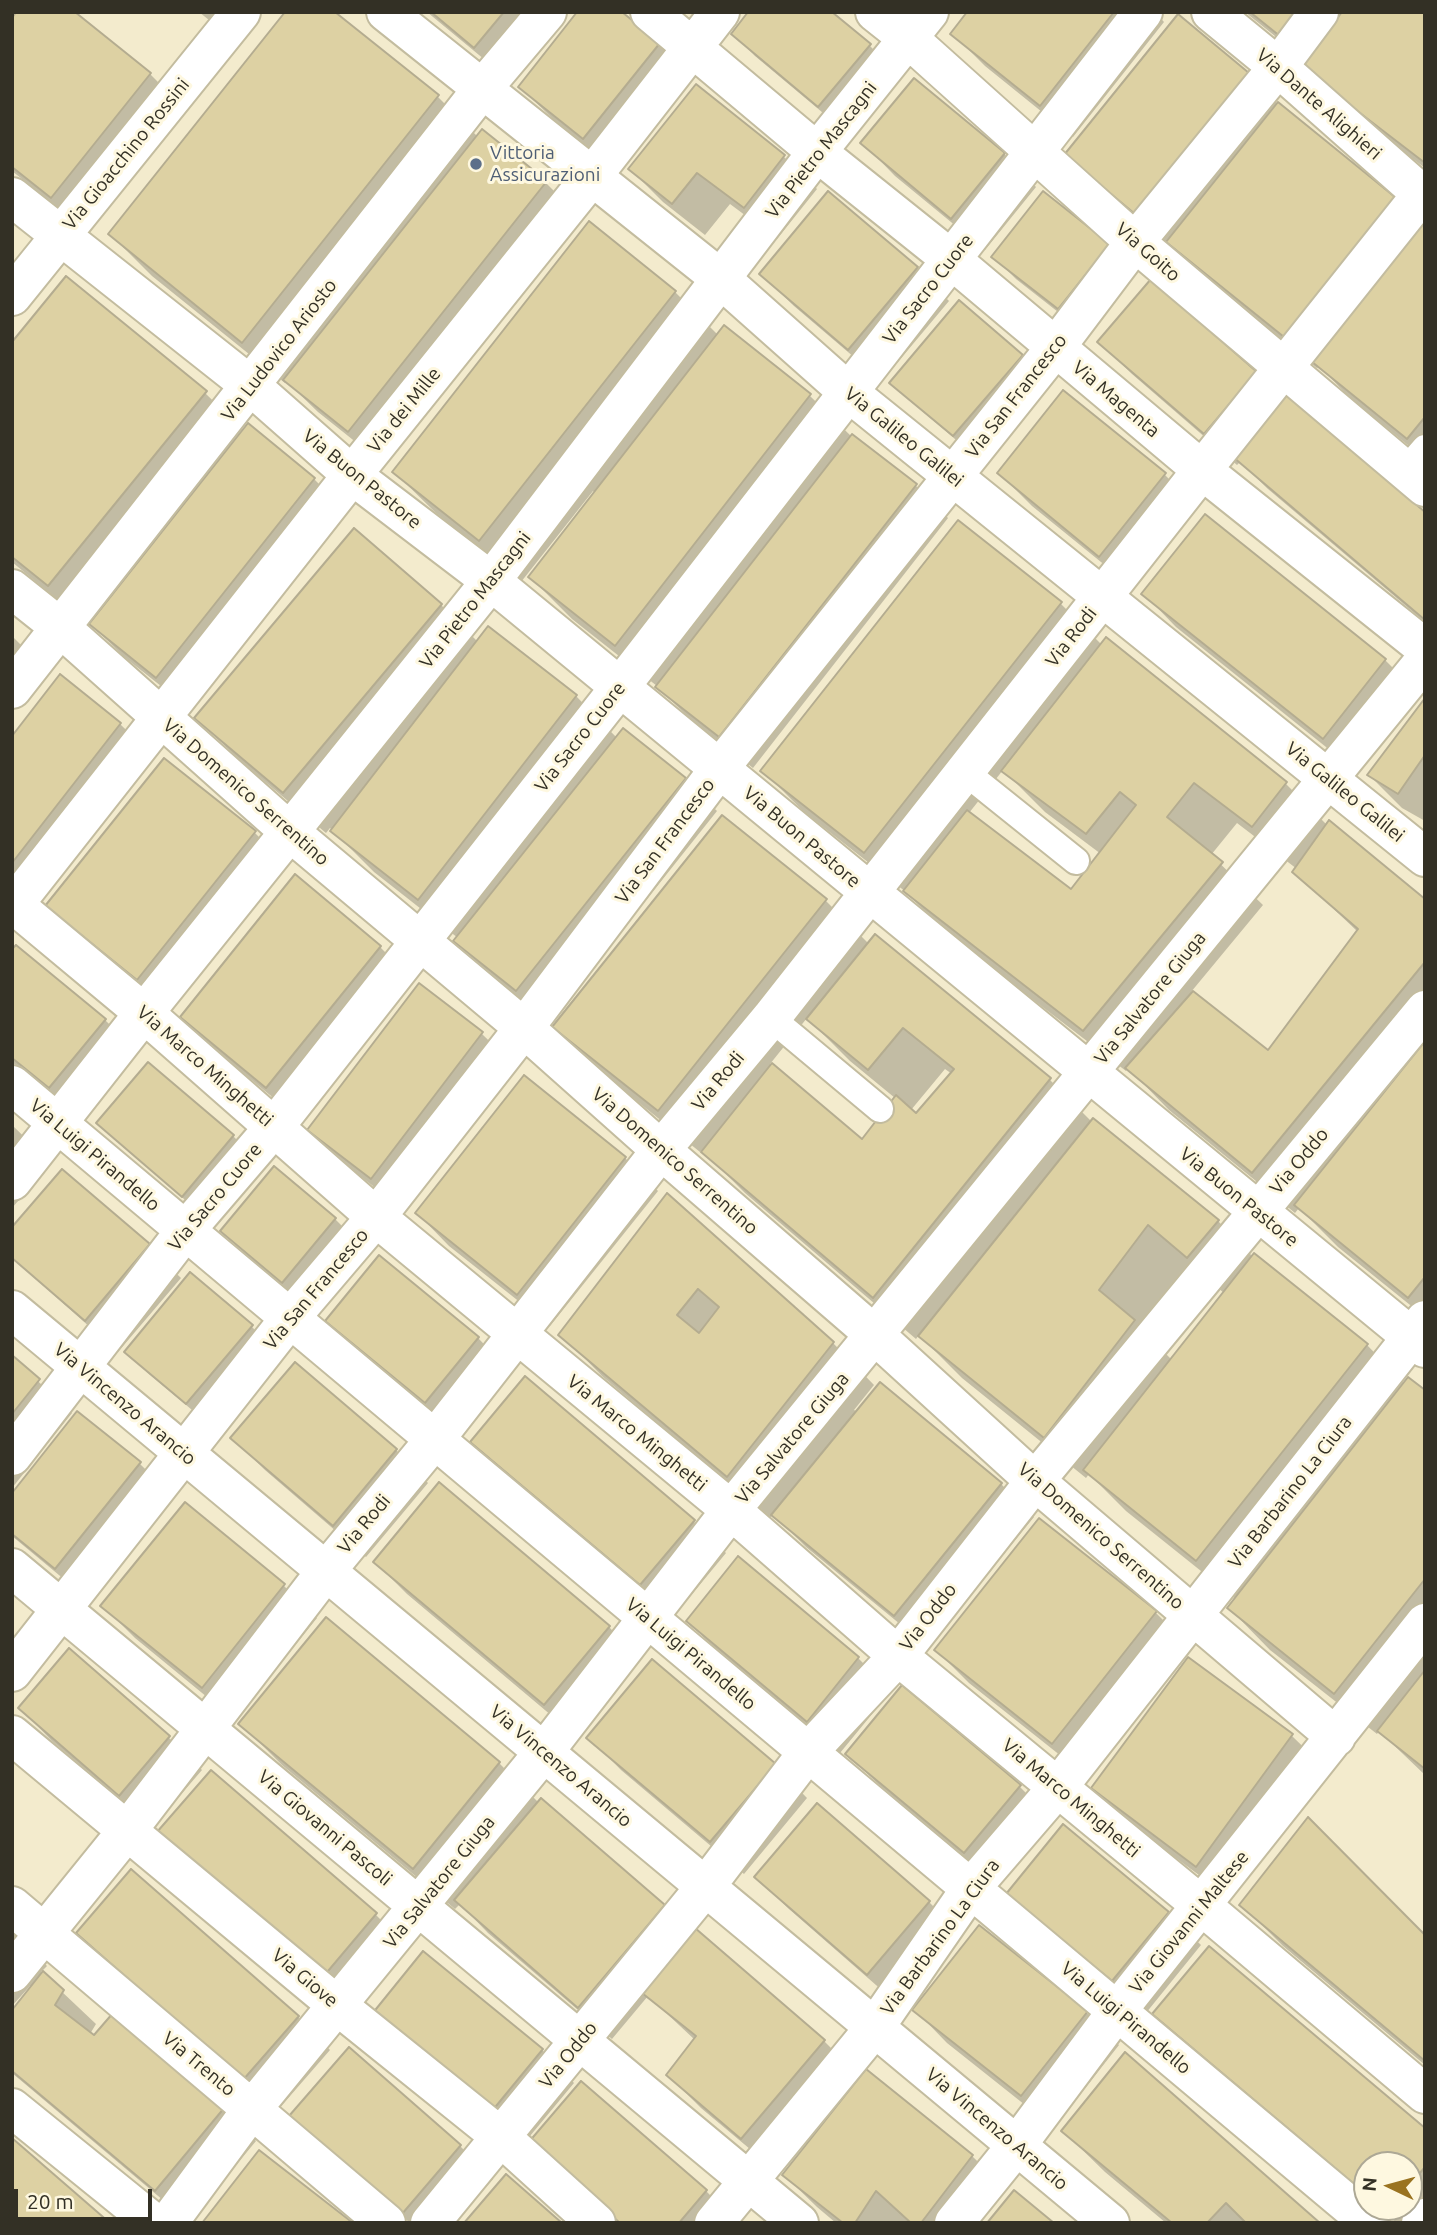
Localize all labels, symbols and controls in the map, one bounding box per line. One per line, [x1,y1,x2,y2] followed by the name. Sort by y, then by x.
[1252,43,1386,165] street label: Via Dante Alighieri
[58,74,194,234] street label: Via Gioacchino Rossini
[760,77,882,223] street label: Via Pietro Mascagni
[490,142,600,186] place label: Vittoria Assicurazioni
[468,156,484,172] marker: Vittoria Assicurazioni
[1111,218,1185,286] street label: Via Goito
[878,229,978,349] street label: Via Sacro Cuore
[216,274,342,426] street label: Via Ludovico Ariosto
[960,329,1072,463] street label: Via San Francesco
[1068,356,1164,442] street label: Via Magenta
[363,363,445,457] street label: Via dei Mille
[840,382,968,492] street label: Via Galileo Galilei
[298,424,426,534] street label: Via Buon Pastore
[414,527,536,673] street label: Via Pietro Mascagni
[1040,602,1102,672] street label: Via Rodi
[530,677,630,797] street label: Via Sacro Cuore
[158,714,334,870] street label: Via Domenico Serrentino
[1281,737,1409,847] street label: Via Galileo Galilei
[610,774,720,908] street label: Via San Francesco
[739,781,865,893] street label: Via Buon Pastore
[1089,927,1211,1069] street label: Via Salvatore Giuga
[132,1001,278,1131] street label: Via Marco Minghetti
[687,1047,749,1115] street label: Via Rodi
[587,1083,763,1239] street label: Via Domenico Serrentino
[25,1094,165,1216] street label: Via Luigi Pirandello
[1265,1123,1333,1199] street label: Via Oddo
[163,1138,267,1256] street label: Via Sacro Cuore
[1175,1142,1303,1252] street label: Via Buon Pastore
[259,1224,373,1354] street label: Via San Francesco
[49,1338,201,1470] street label: Via Vincenzo Arancio
[730,1368,854,1508] street label: Via Salvatore Giuga
[563,1370,711,1496] street label: Via Marco Minghetti
[1223,1411,1357,1573] street label: Via Barbarino La Ciura
[1013,1458,1189,1614] street label: Via Domenico Serrentino
[333,1490,395,1558] street label: Via Rodi
[895,1579,961,1655] street label: Via Oddo
[621,1593,761,1715] street label: Via Luigi Pirandello
[485,1700,637,1832] street label: Via Vincenzo Arancio
[997,1734,1145,1862] street label: Via Marco Minghetti
[253,1765,397,1891] street label: Via Giovanni Pascoli
[378,1811,500,1953] street label: Via Salvatore Giuga
[1124,1846,1254,1998] street label: Via Giovanni Maltese
[876,1855,1004,2019] street label: Via Barbarino La Ciura
[267,1944,343,2012] street label: Via Giove
[1056,1957,1196,2079] street label: Via Luigi Pirandello
[534,2017,602,2093] street label: Via Oddo
[158,2027,240,2101] street label: Via Trento
[921,2063,1073,2195] street label: Via Vincenzo Arancio
[1353,2151,1423,2221] north arrow
[18,2176,156,2220] scale bar
[1357,2176,1381,2192] text: N
[27,2189,74,2213] text: 20 m

